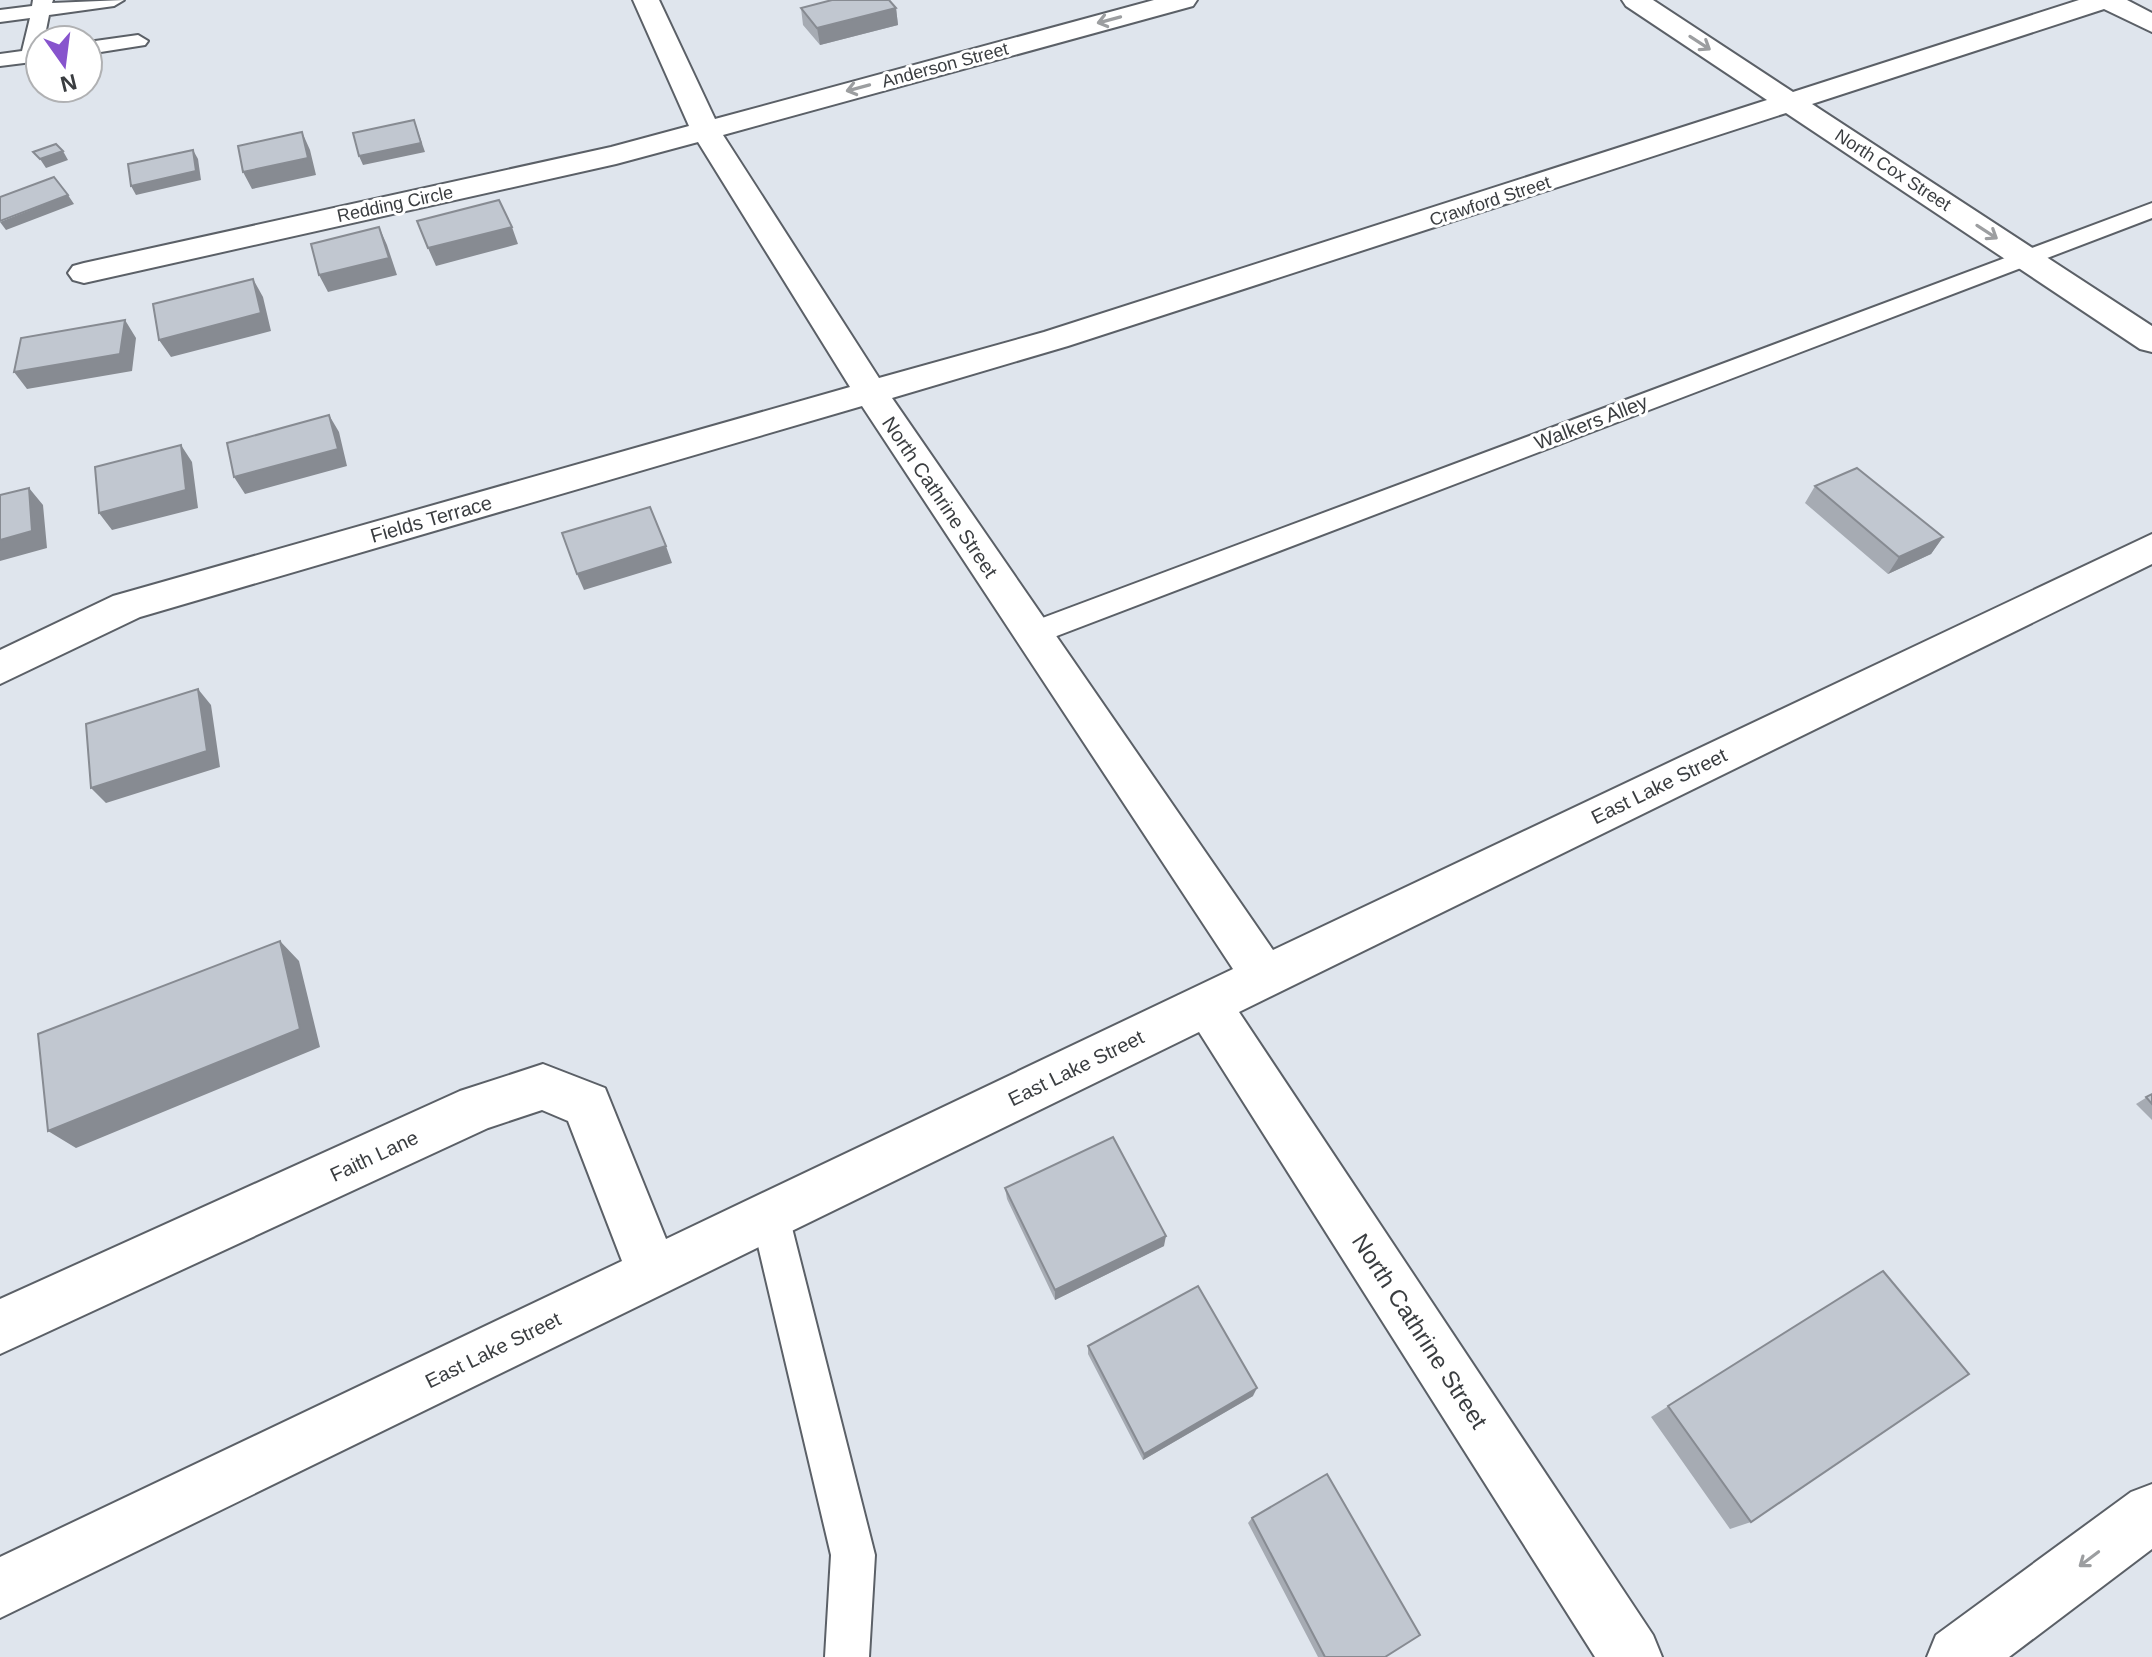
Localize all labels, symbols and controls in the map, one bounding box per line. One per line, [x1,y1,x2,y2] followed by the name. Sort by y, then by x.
[1097,14,1123,29] one-way arrow
[24,24,104,104] north arrow
[1688,35,1711,51] one-way arrow
[880,39,1010,91] street label: Anderson Street
[58,69,79,97] text: N
[846,81,872,96] one-way arrow
[1831,125,1955,215] street label: North Cox Street
[1427,172,1553,230] street label: Crawford Street
[335,182,455,226] street label: Redding Circle
[1976,224,1998,241] one-way arrow
[1531,390,1651,454] street label: Walkers Alley
[878,413,1002,582] street label: North Cathrine Street
[368,491,494,547] street label: Fields Terrace
[1588,744,1731,828] street label: East Lake Street
[1005,1026,1148,1110] street label: East Lake Street
[327,1126,421,1186] street label: Faith Lane
[1347,1229,1493,1434] street label: North Cathrine Street
[422,1308,565,1392] street label: East Lake Street
[2079,1551,2101,1568] one-way arrow

